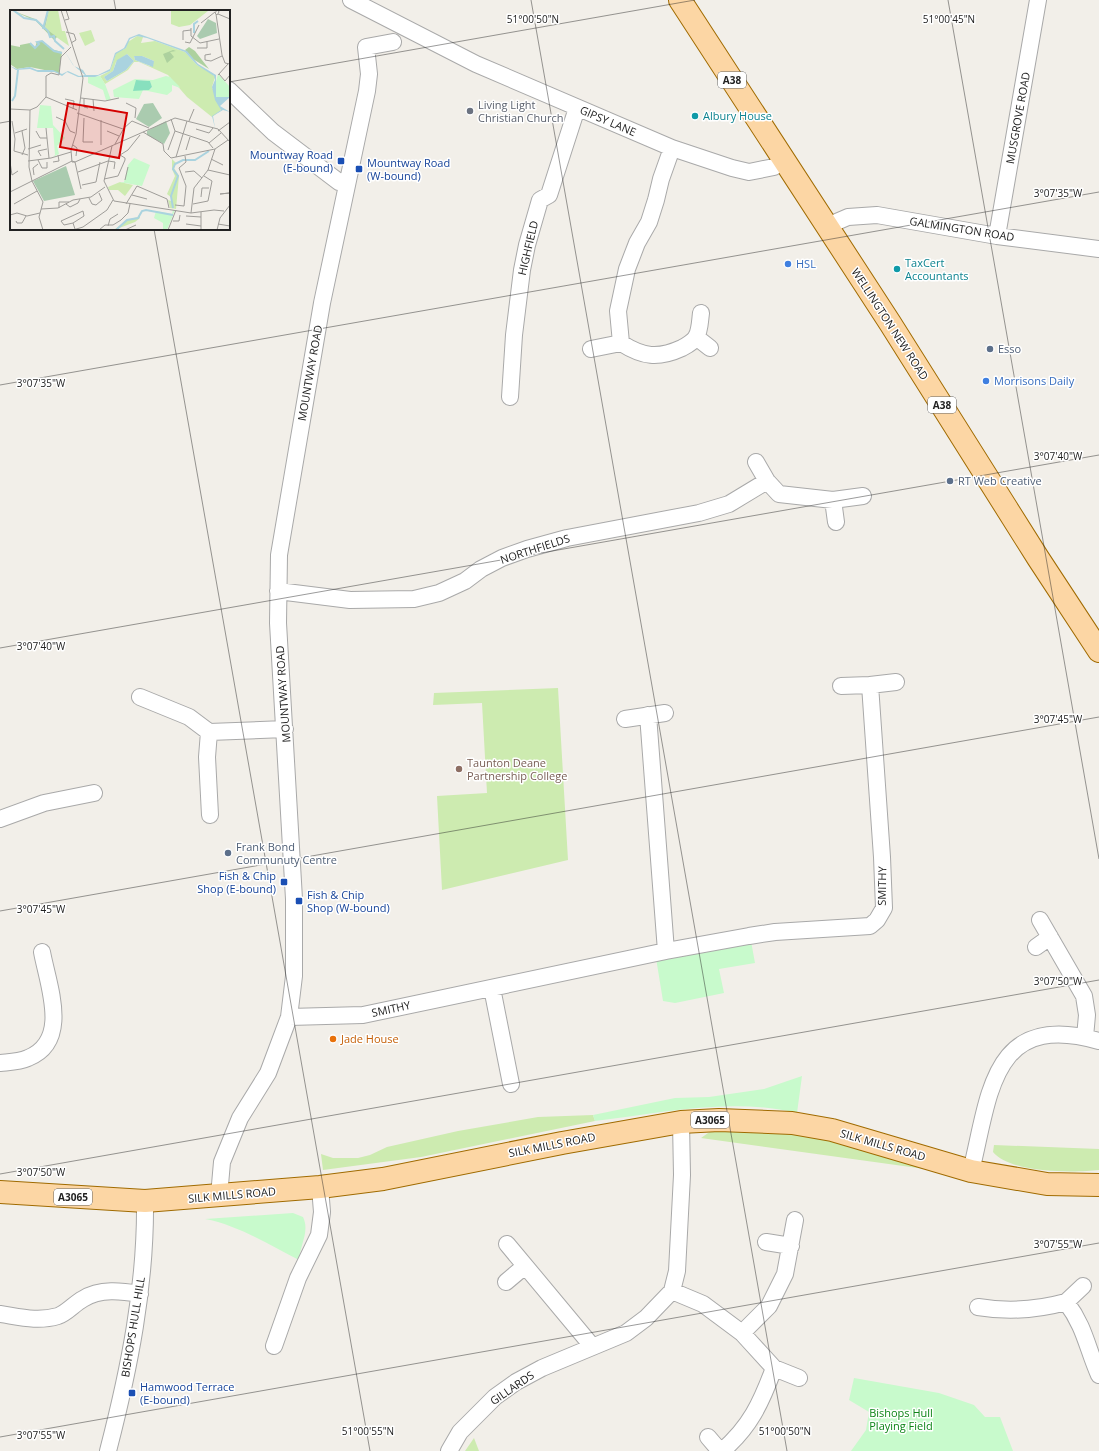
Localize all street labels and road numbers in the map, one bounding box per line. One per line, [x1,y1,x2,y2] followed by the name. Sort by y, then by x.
[1002,71,1033,165] street label: MUSGROVE ROAD
[718,72,746,88] road number: A38
[578,102,639,139] street label: GIPSY LANE
[909,213,1016,244] street label: GALMINGTON ROAD
[514,219,541,277] street label: HIGHFIELD
[849,265,932,383] street label: WELLINGTON NEW ROAD
[294,324,325,422] street label: MOUNTWAY ROAD
[928,397,956,413] road number: A38
[498,530,572,567] street label: NORTHFIELDS
[272,645,293,743] street label: MOUNTWAY ROAD
[874,865,889,906] street label: SMITHY
[370,997,413,1020] street label: SMITHY
[691,1112,729,1128] road number: A3065
[839,1125,928,1164] street label: SILK MILLS ROAD
[507,1129,597,1160] street label: SILK MILLS ROAD
[187,1183,276,1206] street label: SILK MILLS ROAD
[54,1189,92,1205] road number: A3065
[117,1275,148,1378] street label: BISHOPS HULL HILL
[487,1367,537,1408] street label: GILLARDS

